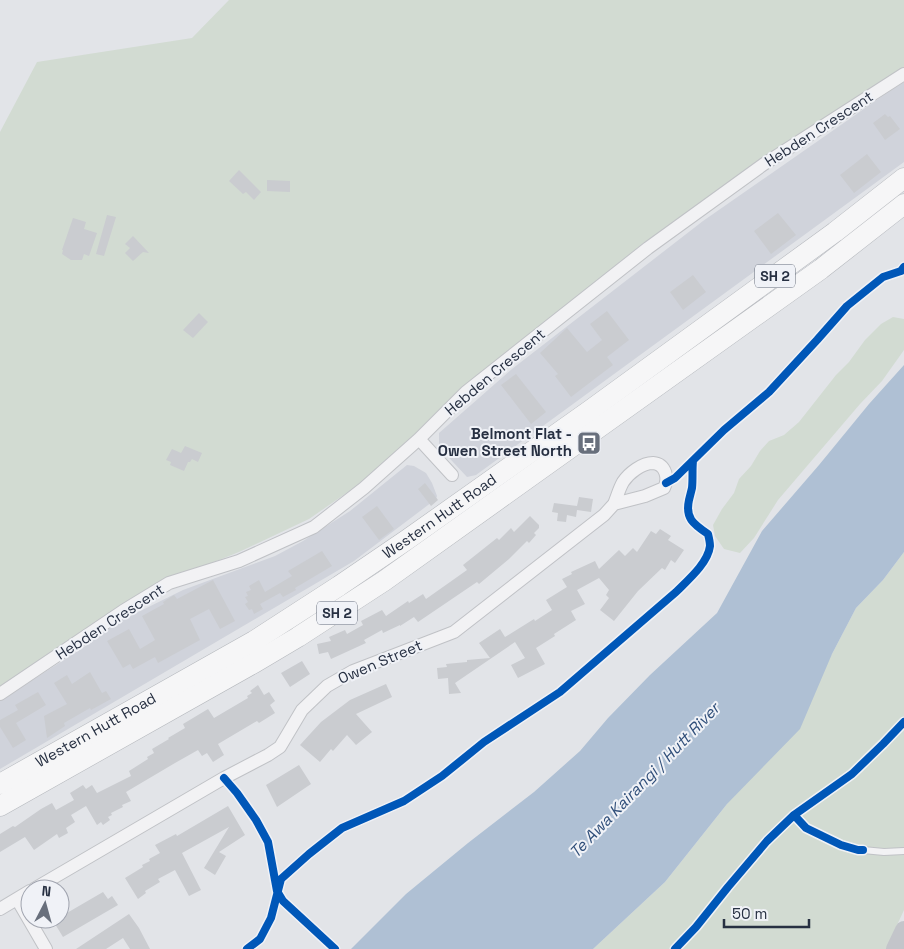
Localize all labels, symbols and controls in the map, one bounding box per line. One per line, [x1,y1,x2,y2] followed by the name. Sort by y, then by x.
[761,86,877,171] street label: Hebden Crescent
[755,264,795,288] road number: SH 2
[440,324,549,419] street label: Hebden Crescent
[438,424,572,460] place label: Belmont Flat - Owen Street North
[576,430,602,456] bus stop icon: Belmont Flat - Owen Street North
[379,469,500,563] street label: Western Hutt Road
[52,579,168,664] street label: Hebden Crescent
[317,602,357,624] road number: SH 2
[335,635,425,688] street label: Owen Street
[32,688,159,771] street label: Western Hutt Road
[565,697,725,862] water label: Te Awa Kairangi / Hutt River
[20,879,70,929] north arrow
[41,882,52,901] text: N
[724,896,809,928] scale bar
[732,904,767,923] text: 50 m

